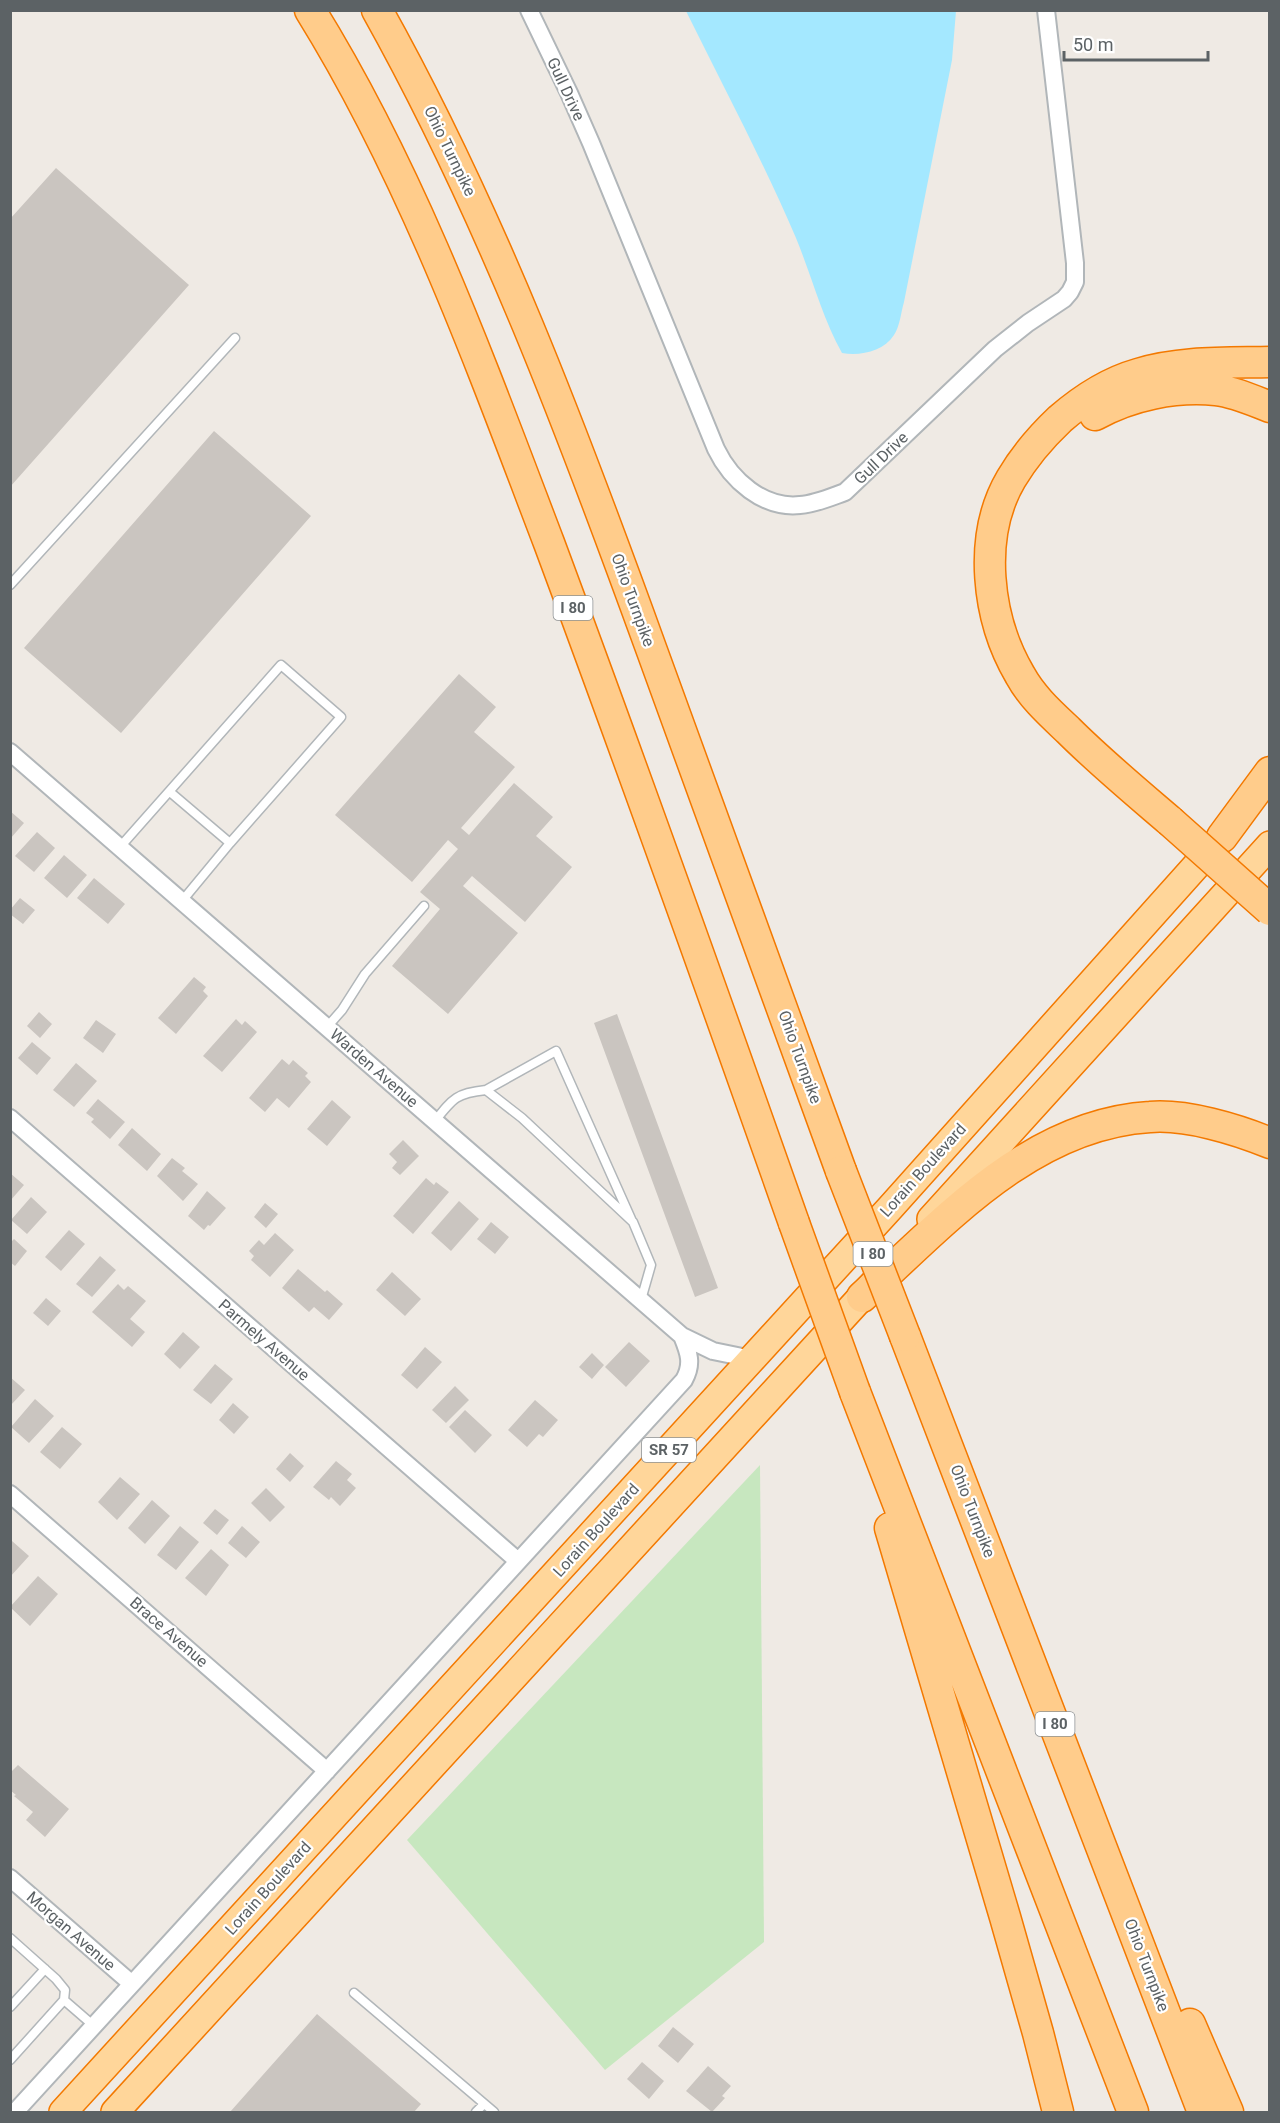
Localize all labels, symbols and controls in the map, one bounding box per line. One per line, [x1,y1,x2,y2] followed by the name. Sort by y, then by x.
[1064,24,1208,62] scale bar
[1073,34,1113,55] text: 50 m
[543,54,589,124] street label: Gull Drive
[420,103,480,199] street label: Ohio Turnpike
[850,428,912,488] street label: Gull Drive
[607,551,659,649] street label: Ohio Turnpike
[554,596,592,620] road number: I 80
[774,1008,826,1106] street label: Ohio Turnpike
[326,1025,422,1111] street label: Warden Avenue
[876,1119,970,1221] street label: Lorain Boulevard
[854,1242,892,1266] road number: I 80
[215,1295,313,1385] street label: Parmely Avenue
[642,1438,696,1462] road number: SR 57
[947,1462,999,1560] street label: Ohio Turnpike
[549,1479,643,1581] street label: Lorain Boulevard
[126,1593,212,1671] street label: Brace Avenue
[1036,1712,1074,1736] road number: I 80
[221,1837,315,1939] street label: Lorain Boulevard
[23,1887,119,1975] street label: Morgan Avenue
[1121,1916,1173,2014] street label: Ohio Turnpike

